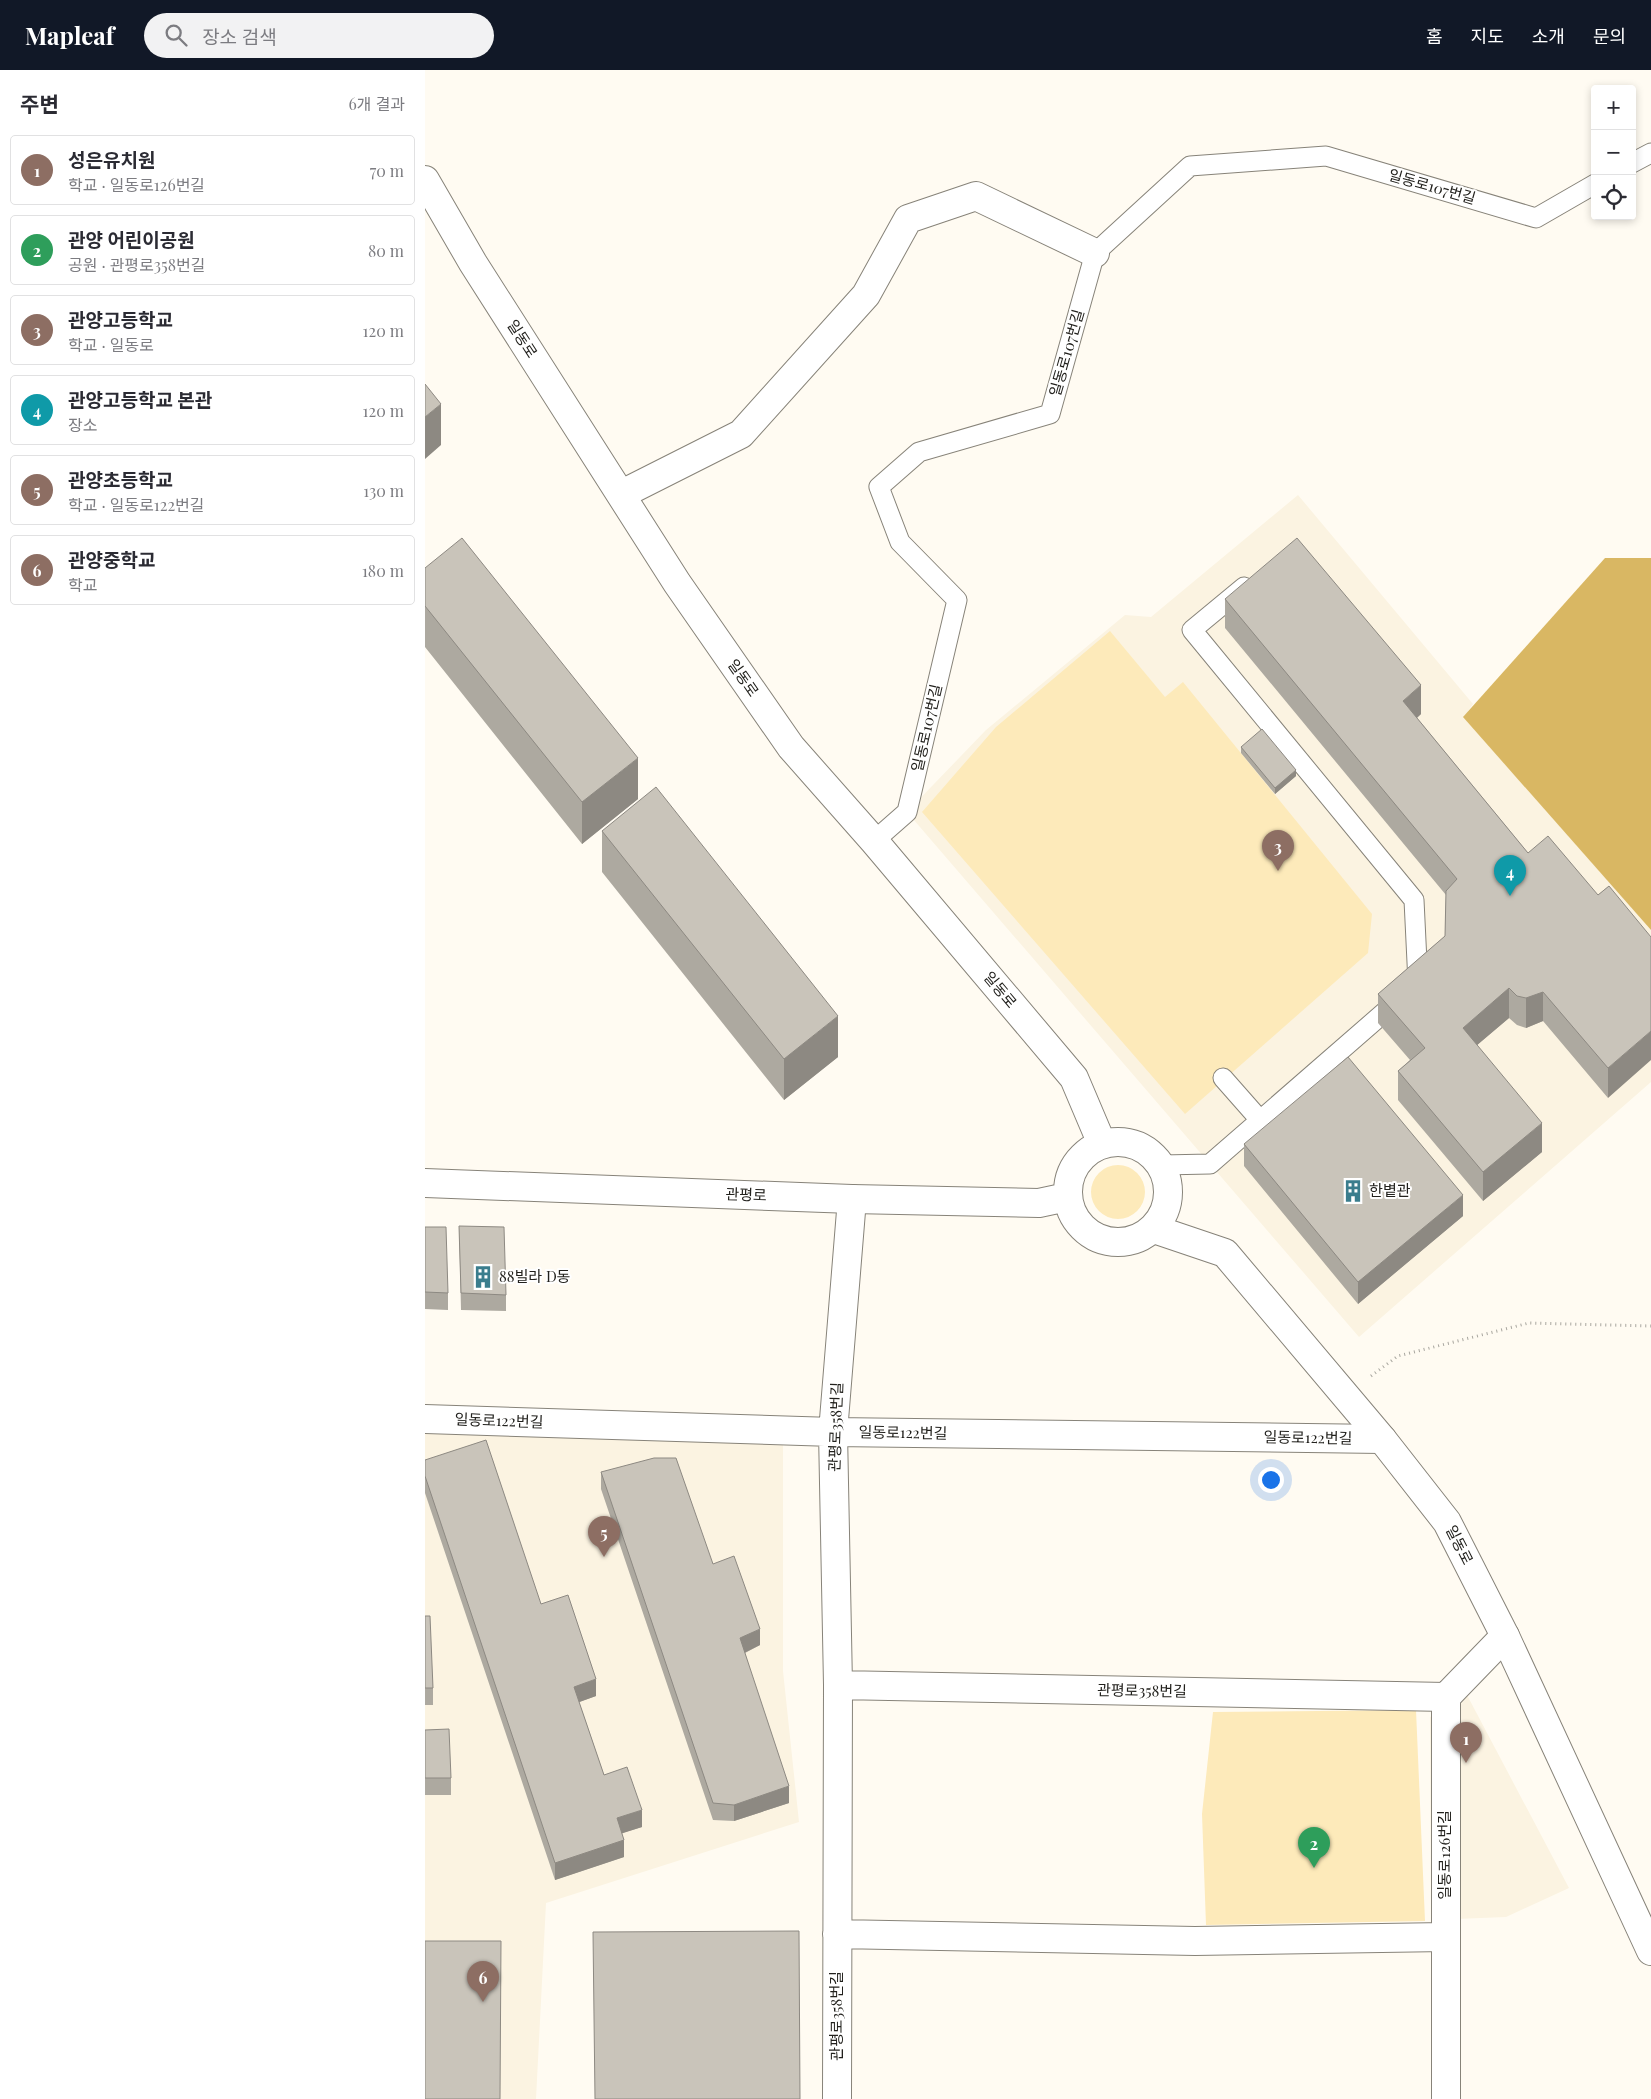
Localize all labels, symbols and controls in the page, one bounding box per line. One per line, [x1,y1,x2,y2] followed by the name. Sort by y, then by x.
[144,13,494,58] search box
[25,19,114,51] text: Mapleaf
[162,21,190,49] icon: search
[202,23,277,49] text: 장소 검색
[1426,24,1443,48] text: 홈
[1471,24,1504,48] text: 지도
[1532,24,1565,48] text: 소개
[1593,24,1626,48] text: 문의
[1591,85,1636,220] map controls
[1591,85,1636,130] button: +
[20,89,59,117] text: 주변
[349,93,405,114] text: 6개 결과
[1591,130,1636,175] button: −
[68,146,155,172] text: 성은유치원
[34,160,40,181] text: 1
[370,160,404,181] text: 70 m
[1386,164,1478,208] street label: 일동로107번길
[68,174,205,195] text: 학교 · 일동로126번길
[1591,175,1636,220] button: locate
[68,226,195,252] text: 관양 어린이공원
[33,240,41,261] text: 2
[368,240,404,261] text: 80 m
[68,254,205,275] text: 공원 · 관평로358번길
[68,306,173,332] text: 관양고등학교
[1044,307,1088,399] street label: 일동로107번길
[503,316,543,361] street label: 일동로
[33,320,41,341] text: 3
[363,320,404,341] text: 120 m
[68,334,154,355] text: 학교 · 일동로
[68,386,212,412] text: 관양고등학교 본관
[33,400,41,421] text: 4
[363,400,404,421] text: 120 m
[68,414,97,435] text: 장소
[68,466,173,492] text: 관양초등학교
[33,480,41,501] text: 5
[363,480,404,501] text: 130 m
[68,494,204,515] text: 학교 · 일동로122번길
[68,546,155,572] text: 관양중학교
[33,560,41,581] text: 6
[362,560,404,581] text: 180 m
[68,574,97,595] text: 학교
[724,655,764,700] street label: 일동로
[906,682,946,774] street label: 일동로107번길
[1262,830,1294,871] pin: 3
[1494,855,1526,896] pin: 4
[980,967,1022,1012] street label: 일동로
[1340,1178,1366,1204] building icon: 한볕관
[1369,1180,1411,1200] place label: 한볕관
[725,1183,767,1205] street label: 관평로
[470,1264,496,1290] building icon: 88빌라 D동
[499,1266,571,1286] place label: 88빌라 D동
[823,1382,847,1472] street label: 관평로358번길
[454,1408,544,1432] street label: 일동로122번길
[858,1421,948,1443] street label: 일동로122번길
[1263,1426,1353,1448] street label: 일동로122번길
[1258,1467,1284,1493] your location
[588,1516,620,1557] pin: 5
[1442,1522,1478,1568] street label: 일동로
[1097,1679,1187,1701] street label: 관평로358번길
[1450,1722,1482,1763] pin: 1
[1434,1810,1454,1900] street label: 일동로126번길
[1298,1827,1330,1868] pin: 2
[467,1961,499,2002] pin: 6
[826,1971,846,2061] street label: 관평로358번길

